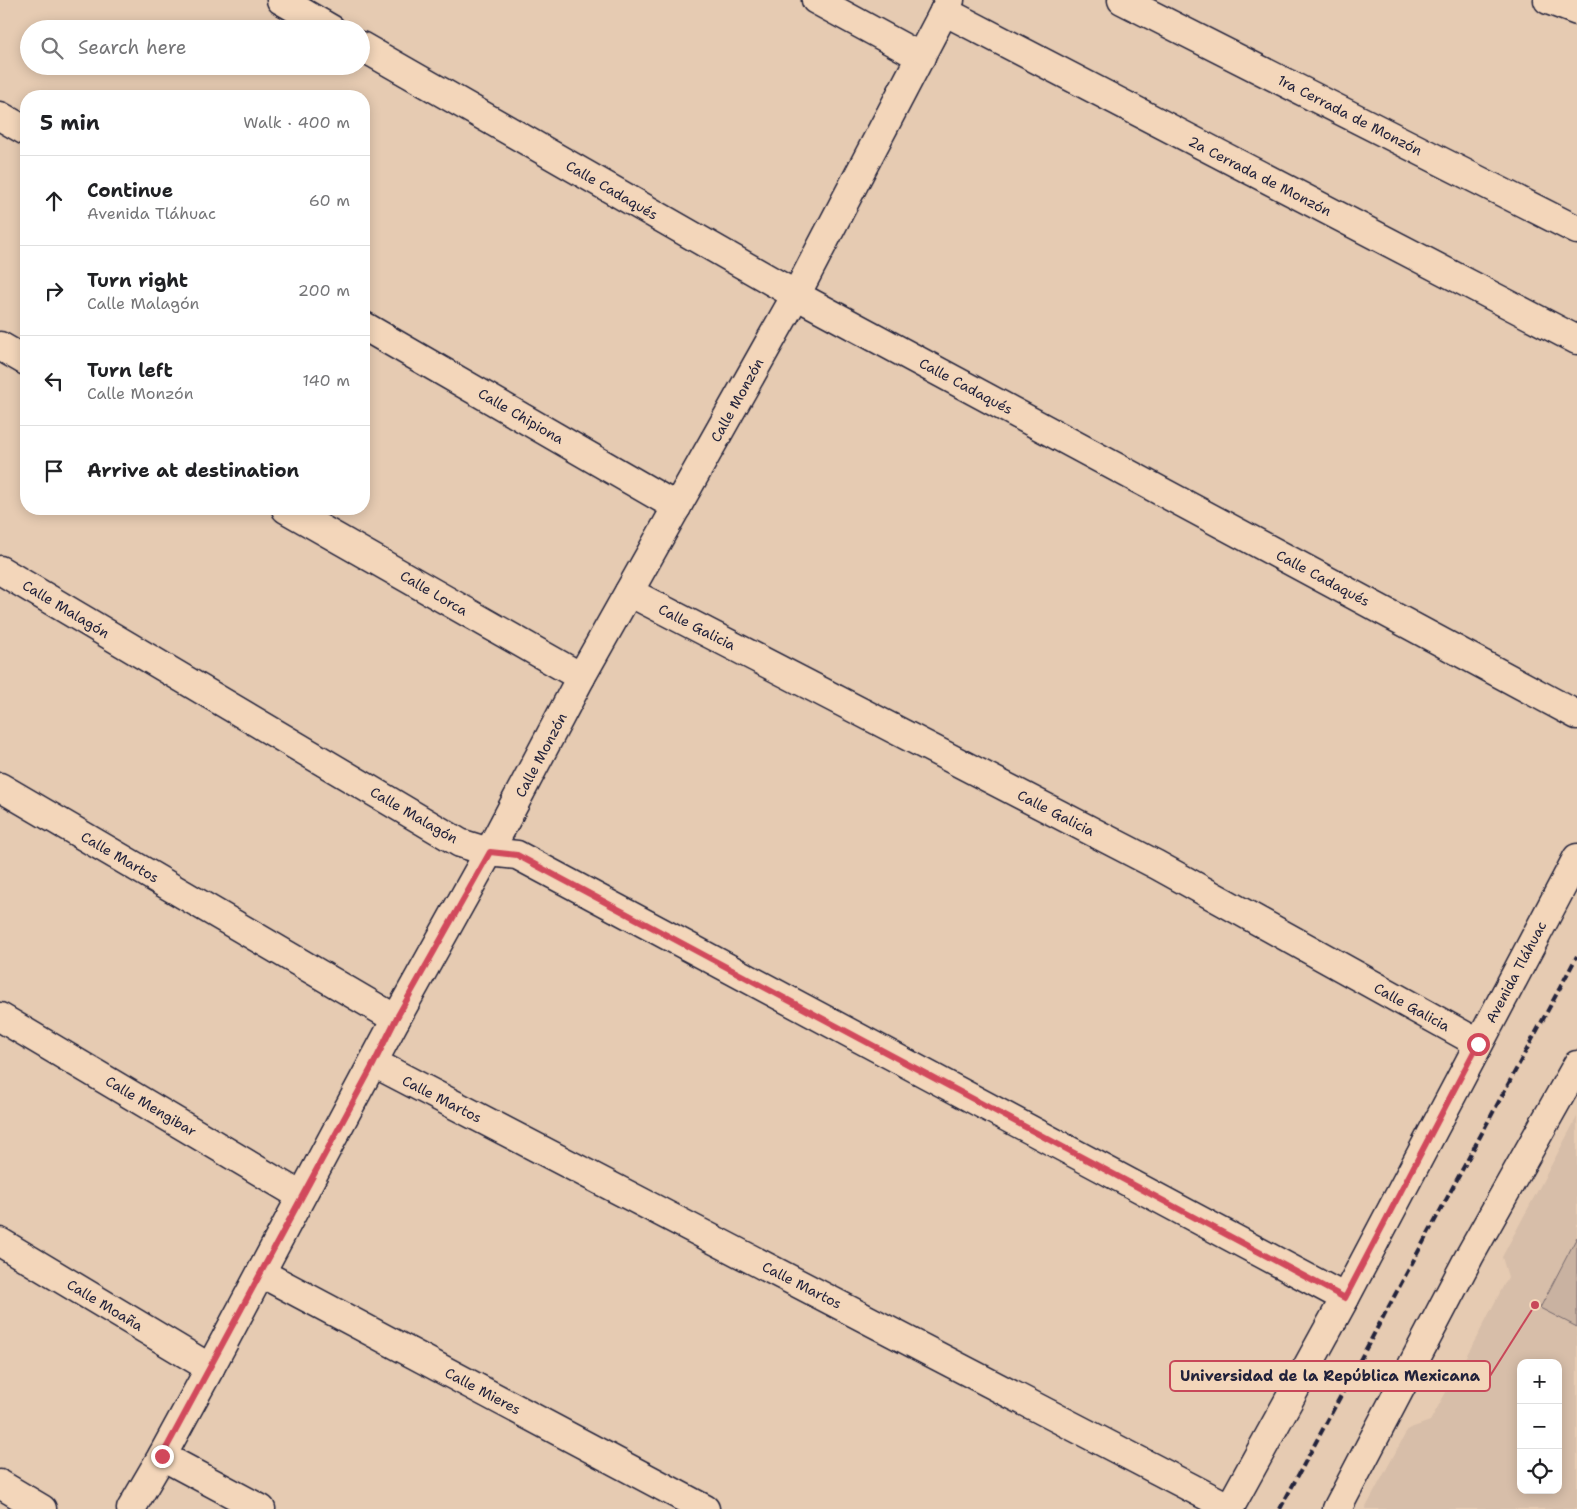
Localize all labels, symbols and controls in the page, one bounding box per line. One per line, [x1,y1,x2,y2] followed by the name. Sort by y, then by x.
[20,20,370,75] search box
[38,34,66,62] icon: search
[78,35,187,60] text: Search here
[1275,71,1426,160] street label: 1ra Cerrada de Monzón
[40,109,100,137] text: 5 min
[243,112,350,133] text: Walk · 400 m
[1185,132,1335,220] street label: 2a Cerrada de Monzón
[563,156,661,224] street label: Calle Cadaqués
[87,178,173,203] text: Continue
[40,187,68,215] icon: ahead
[309,190,350,211] text: 60 m
[87,203,216,224] text: Avenida Tláhuac
[87,268,188,293] text: Turn right
[40,277,68,305] icon: right
[298,280,350,301] text: 200 m
[87,293,199,314] text: Calle Malagón
[916,354,1016,418] street label: Calle Cadaqués
[707,355,768,445] street label: Calle Monzón
[87,358,173,383] text: Turn left
[40,367,68,395] icon: left
[303,370,350,391] text: 140 m
[87,383,193,404] text: Calle Monzón
[475,384,567,448] street label: Calle Chipiona
[40,457,68,485] icon: arrive
[87,458,299,483] text: Arrive at destination
[1273,546,1373,610] street label: Calle Cadaqués
[397,566,471,620] street label: Calle Lorca
[19,576,113,642] street label: Calle Malagón
[655,600,739,654] street label: Calle Galicia
[511,709,571,800] street label: Calle Monzón
[367,783,461,848] street label: Calle Malagón
[1014,786,1098,840] street label: Calle Galicia
[78,827,162,887] street label: Calle Martos
[1482,918,1550,1026] street label: Avenida Tláhuac
[1371,979,1453,1035] street label: Calle Galicia
[1467,1033,1490,1056] route start
[399,1071,485,1127] street label: Calle Martos
[102,1072,200,1140] street label: Calle Mengibar
[759,1257,845,1313] street label: Calle Martos
[64,1275,147,1335] street label: Calle Moaña
[1517,1359,1562,1494] map controls
[1517,1359,1562,1404] button: +
[1170,1361,1490,1391] callout: Universidad de la República Mexicana
[442,1363,524,1419] street label: Calle Mieres
[1180,1366,1481,1386] text: Universidad de la República Mexicana
[1517,1404,1562,1449] button: −
[151,1445,174,1468] route end
[1517,1449,1562,1494] button: locate

